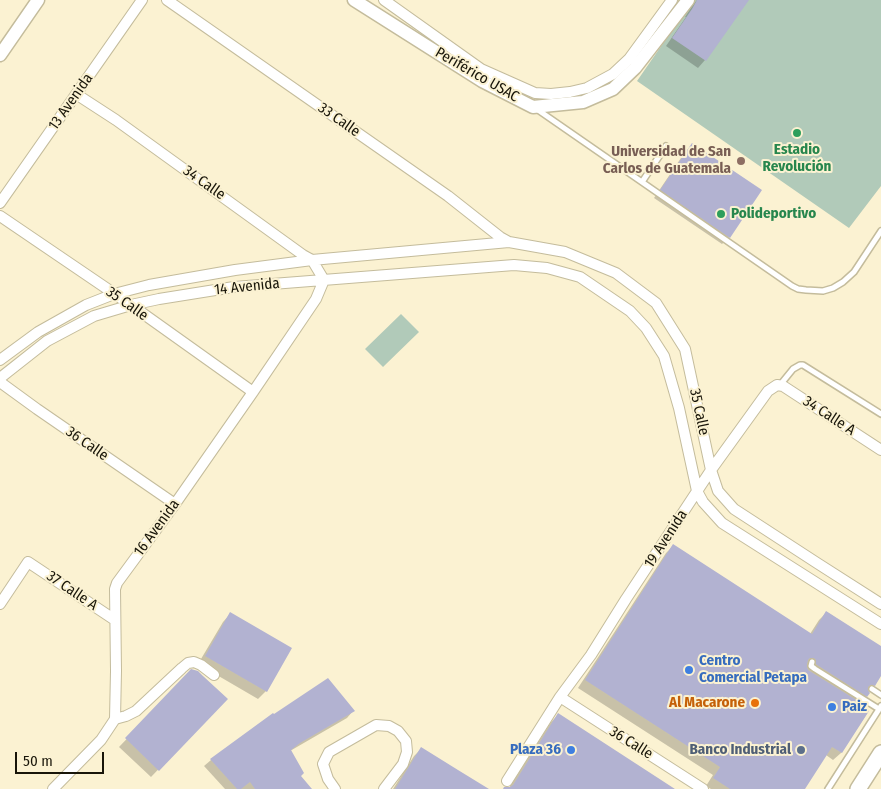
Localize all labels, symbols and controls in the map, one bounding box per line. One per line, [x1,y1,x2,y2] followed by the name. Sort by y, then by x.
[432,44,522,106] street label: Periférico USAC
[45,70,97,134] street label: 13 Avenida
[315,99,363,141] street label: 33 Calle
[791,127,803,139] marker: Estadio Revolución
[763,141,831,176] place label: Estadio Revolución
[603,143,731,178] place label: Universidad de San Carlos de Guatemala
[735,155,747,167] marker: Universidad de San Carlos de Guatemala
[179,162,229,204] street label: 34 Calle
[731,205,816,223] place label: Polideportivo
[715,208,727,220] marker: Polideportivo
[213,275,281,299] street label: 14 Avenida
[103,283,151,325] street label: 35 Calle
[685,387,713,437] street label: 35 Calle
[799,392,859,440] street label: 34 Calle A
[62,423,112,465] street label: 36 Calle
[130,496,184,560] street label: 16 Avenida
[641,507,691,571] street label: 19 Avenida
[43,567,101,615] street label: 37 Calle A
[699,652,807,687] place label: Centro Comercial Petapa
[683,664,695,676] marker: Centro Comercial Petapa
[669,694,745,712] place label: Al Macarone
[749,697,761,709] marker: Al Macarone
[842,698,867,716] place label: Paiz
[826,701,838,713] marker: Paiz
[606,723,656,763] street label: 36 Calle
[510,741,561,759] place label: Plaza 36
[689,741,791,759] place label: Banco Industrial
[18,742,106,774] scale bar
[565,744,577,756] marker: Plaza 36
[795,744,807,756] marker: Banco Industrial
[23,752,53,770] text: 50 m

